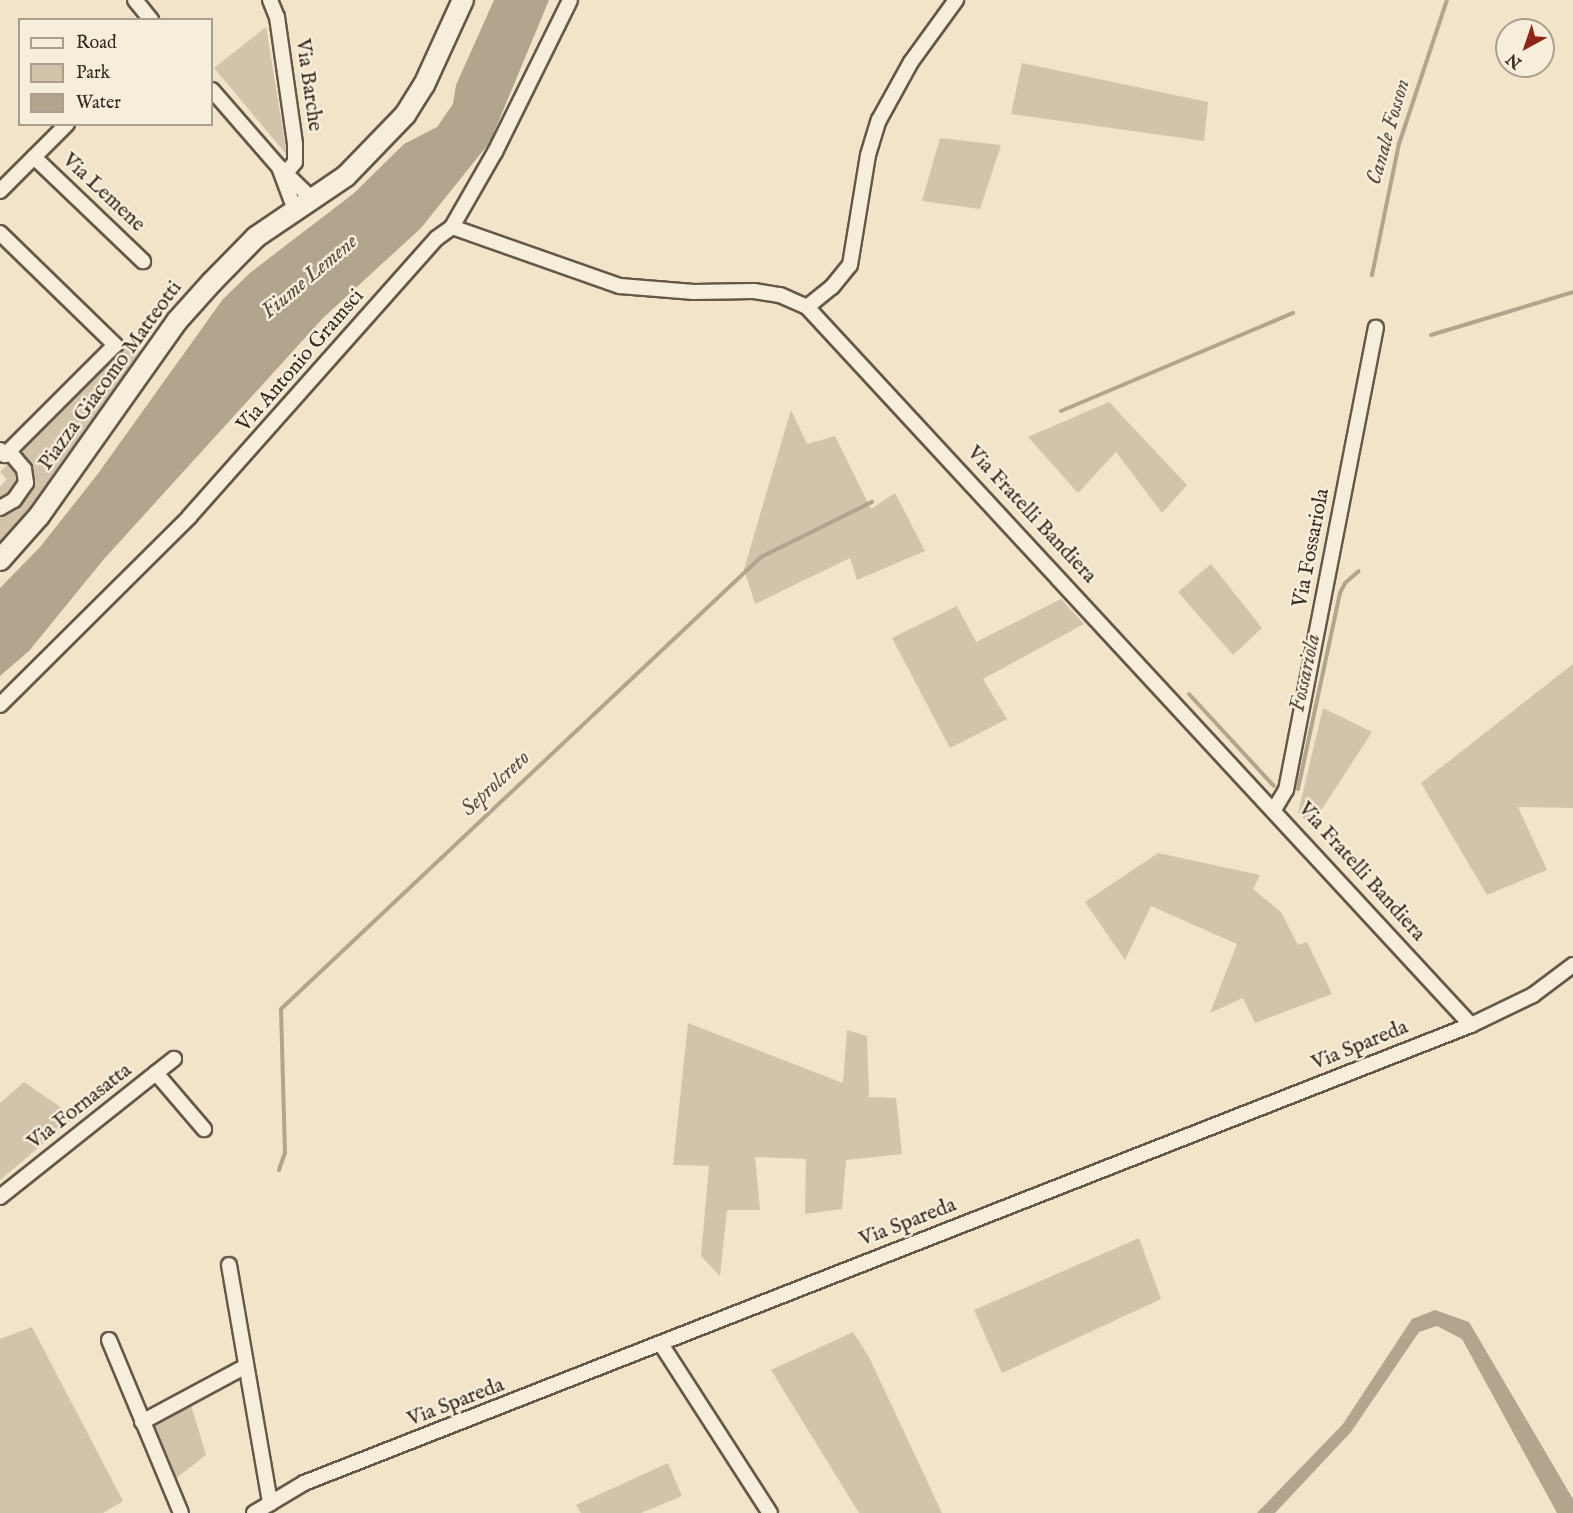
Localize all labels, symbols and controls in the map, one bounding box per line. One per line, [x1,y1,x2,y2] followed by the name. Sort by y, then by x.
[18,18,213,126] legend
[1495,18,1555,78] north arrow
[76,32,117,55] text: Road
[289,37,327,133] street label: Via Barche
[1503,48,1526,72] text: N
[76,62,110,85] text: Park
[1361,76,1417,188] water label: Canale Fosson
[76,92,121,115] text: Water
[56,148,150,238] street label: Via Lemene
[256,229,364,325] water label: Fiume Lemene
[34,276,188,476] street label: Piazza Giacomo Matteotti
[232,284,370,438] street label: Via Antonio Gramsci
[961,441,1101,589] street label: Via Fratelli Bandiera
[1288,486,1336,610] street label: Via Fossariola
[1285,632,1327,714] water label: Fossariola
[456,745,536,823] water label: Seprolcreto
[1292,797,1430,947] street label: Via Fratelli Bandiera
[1308,1015,1412,1077] street label: Via Spareda
[23,1058,137,1156] street label: Via Fornasatta
[856,1193,960,1253] street label: Via Spareda
[404,1373,508,1433] street label: Via Spareda

